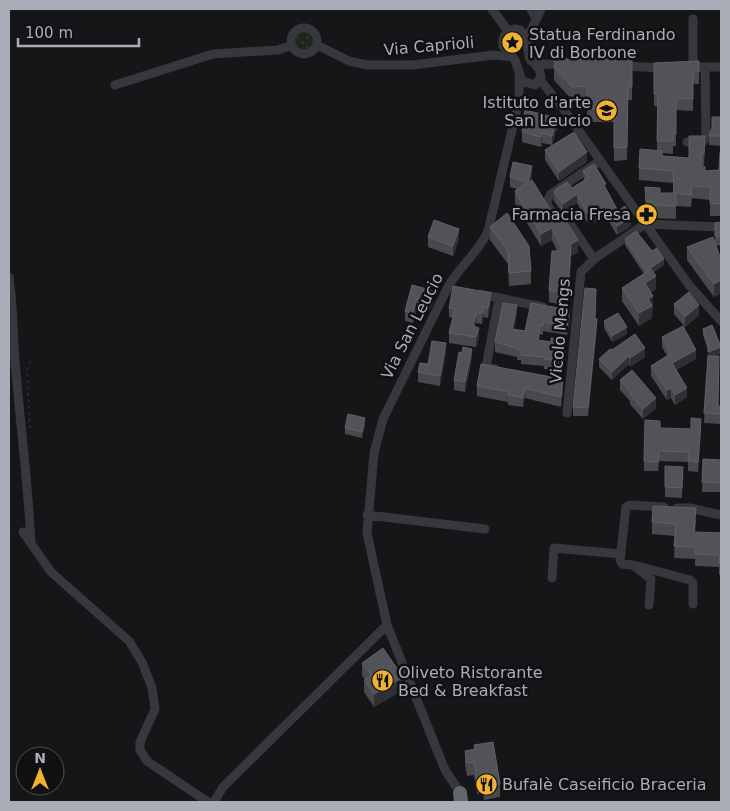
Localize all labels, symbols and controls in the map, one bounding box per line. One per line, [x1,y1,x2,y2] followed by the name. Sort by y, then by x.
[18,15,139,47] scale bar
[25,24,73,42] text: 100 m
[529,25,676,62] place label: Statua Ferdinando IV di Borbone
[501,31,525,55] place icon: Statua Ferdinando IV di Borbone
[383,33,475,59] street label: Via Caprioli
[483,93,591,130] place label: Istituto d'arte San Leucio
[595,99,619,123] school or university icon: Istituto d'arte San Leucio
[635,202,659,226] pharmacy icon: Farmacia Fresa
[511,205,631,224] place label: Farmacia Fresa
[377,270,447,382] street label: Via San Leucio
[546,278,574,384] street label: Vicolo Mengs
[398,663,543,700] place label: Oliveto Ristorante Bed & Breakfast
[370,669,394,693] restaurant icon: Oliveto Ristorante Bed & Breakfast
[15,746,65,796] north arrow
[34,750,46,766] text: N
[474,772,498,796] restaurant icon: Bufalè Caseificio Braceria
[502,775,707,794] place label: Bufalè Caseificio Braceria

